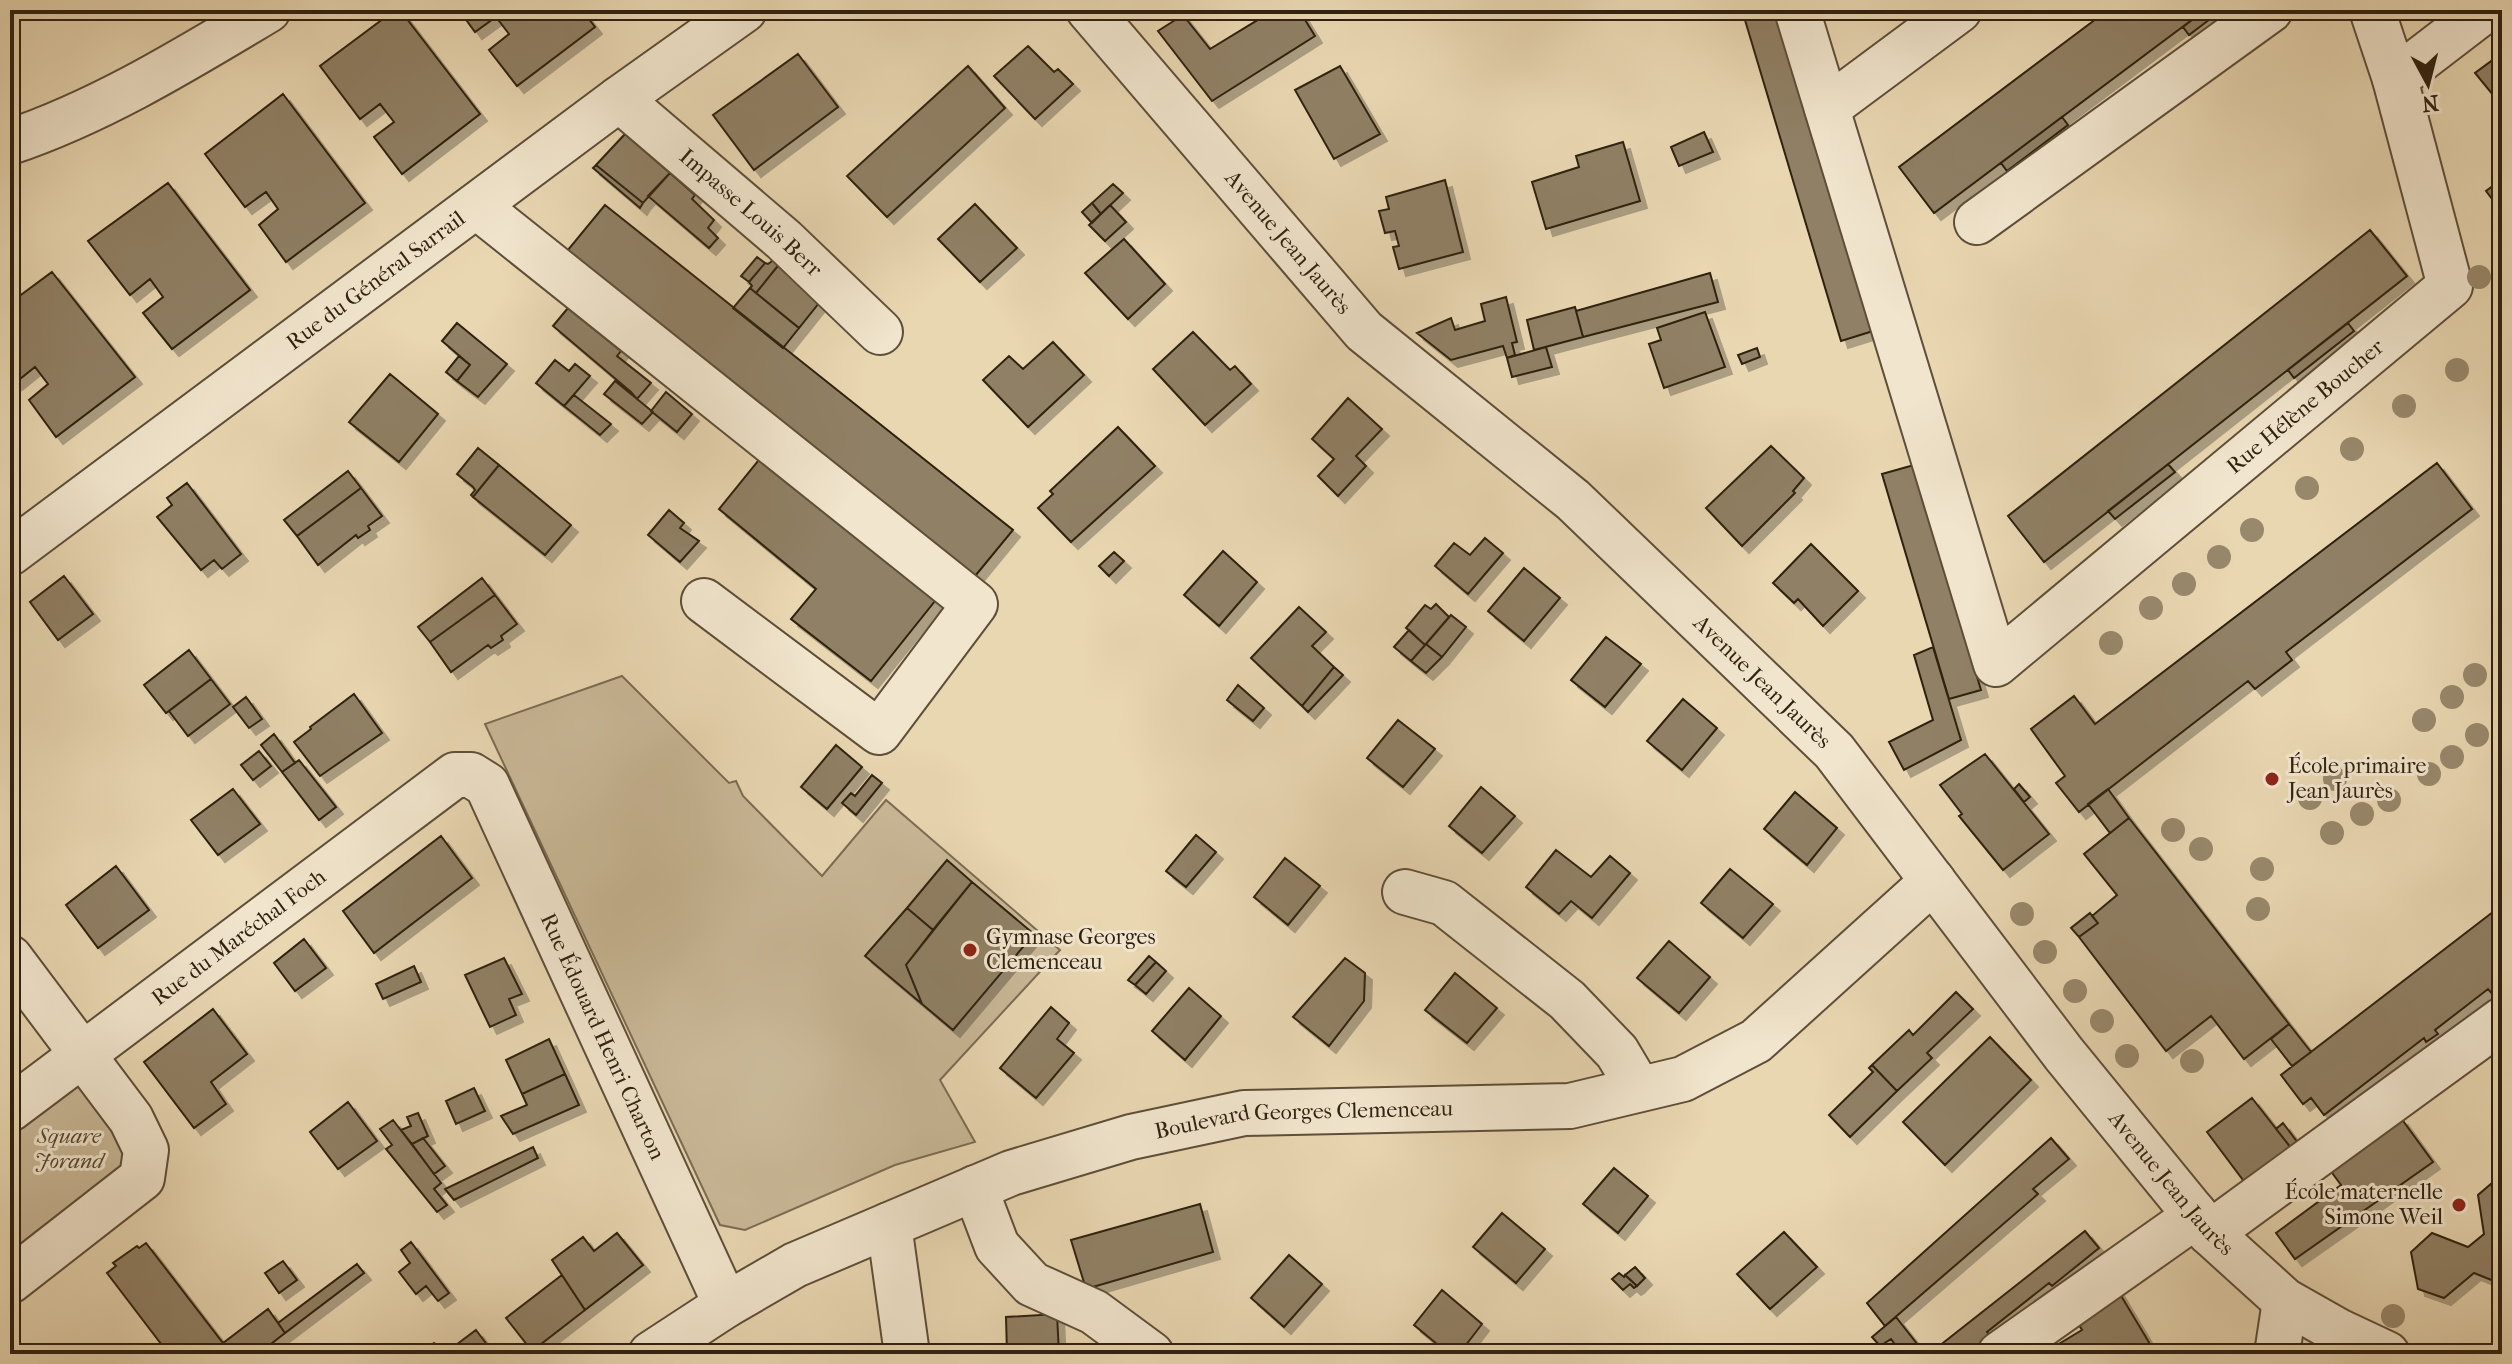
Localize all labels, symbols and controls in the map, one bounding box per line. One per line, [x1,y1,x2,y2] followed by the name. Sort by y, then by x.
[2388,44,2468,124] north arrow
[2420,89,2440,117] text: N
[674,143,828,283] street label: Impasse Louis Berr
[1219,165,1357,319] street label: Avenue Jean Jaurès
[281,205,470,355] street label: Rue du Général Sarrail
[2221,333,2390,479] street label: Rue Hélène Boucher
[1687,609,1836,754] street label: Avenue Jean Jaurès
[2286,752,2426,804] place label: École primaire Jean Jaurès
[2263,770,2281,788] marker: École primaire Jean Jaurès
[147,863,331,1011] street label: Rue du Maréchal Foch
[535,909,671,1164] street label: Rue Édouard Henri Charton
[986,924,1156,975] place label: Gymnase Georges Clemenceau
[961,941,979,959] marker: Gymnase Georges Clemenceau
[1152,1096,1454,1145] street label: Boulevard Georges Clemenceau
[2102,1105,2239,1261] street label: Avenue Jean Jaurès
[35,1123,106,1174] park label: Square Jorand
[2284,1178,2443,1230] place label: École maternelle Simone Weil
[2450,1196,2468,1214] marker: École maternelle Simone Weil

